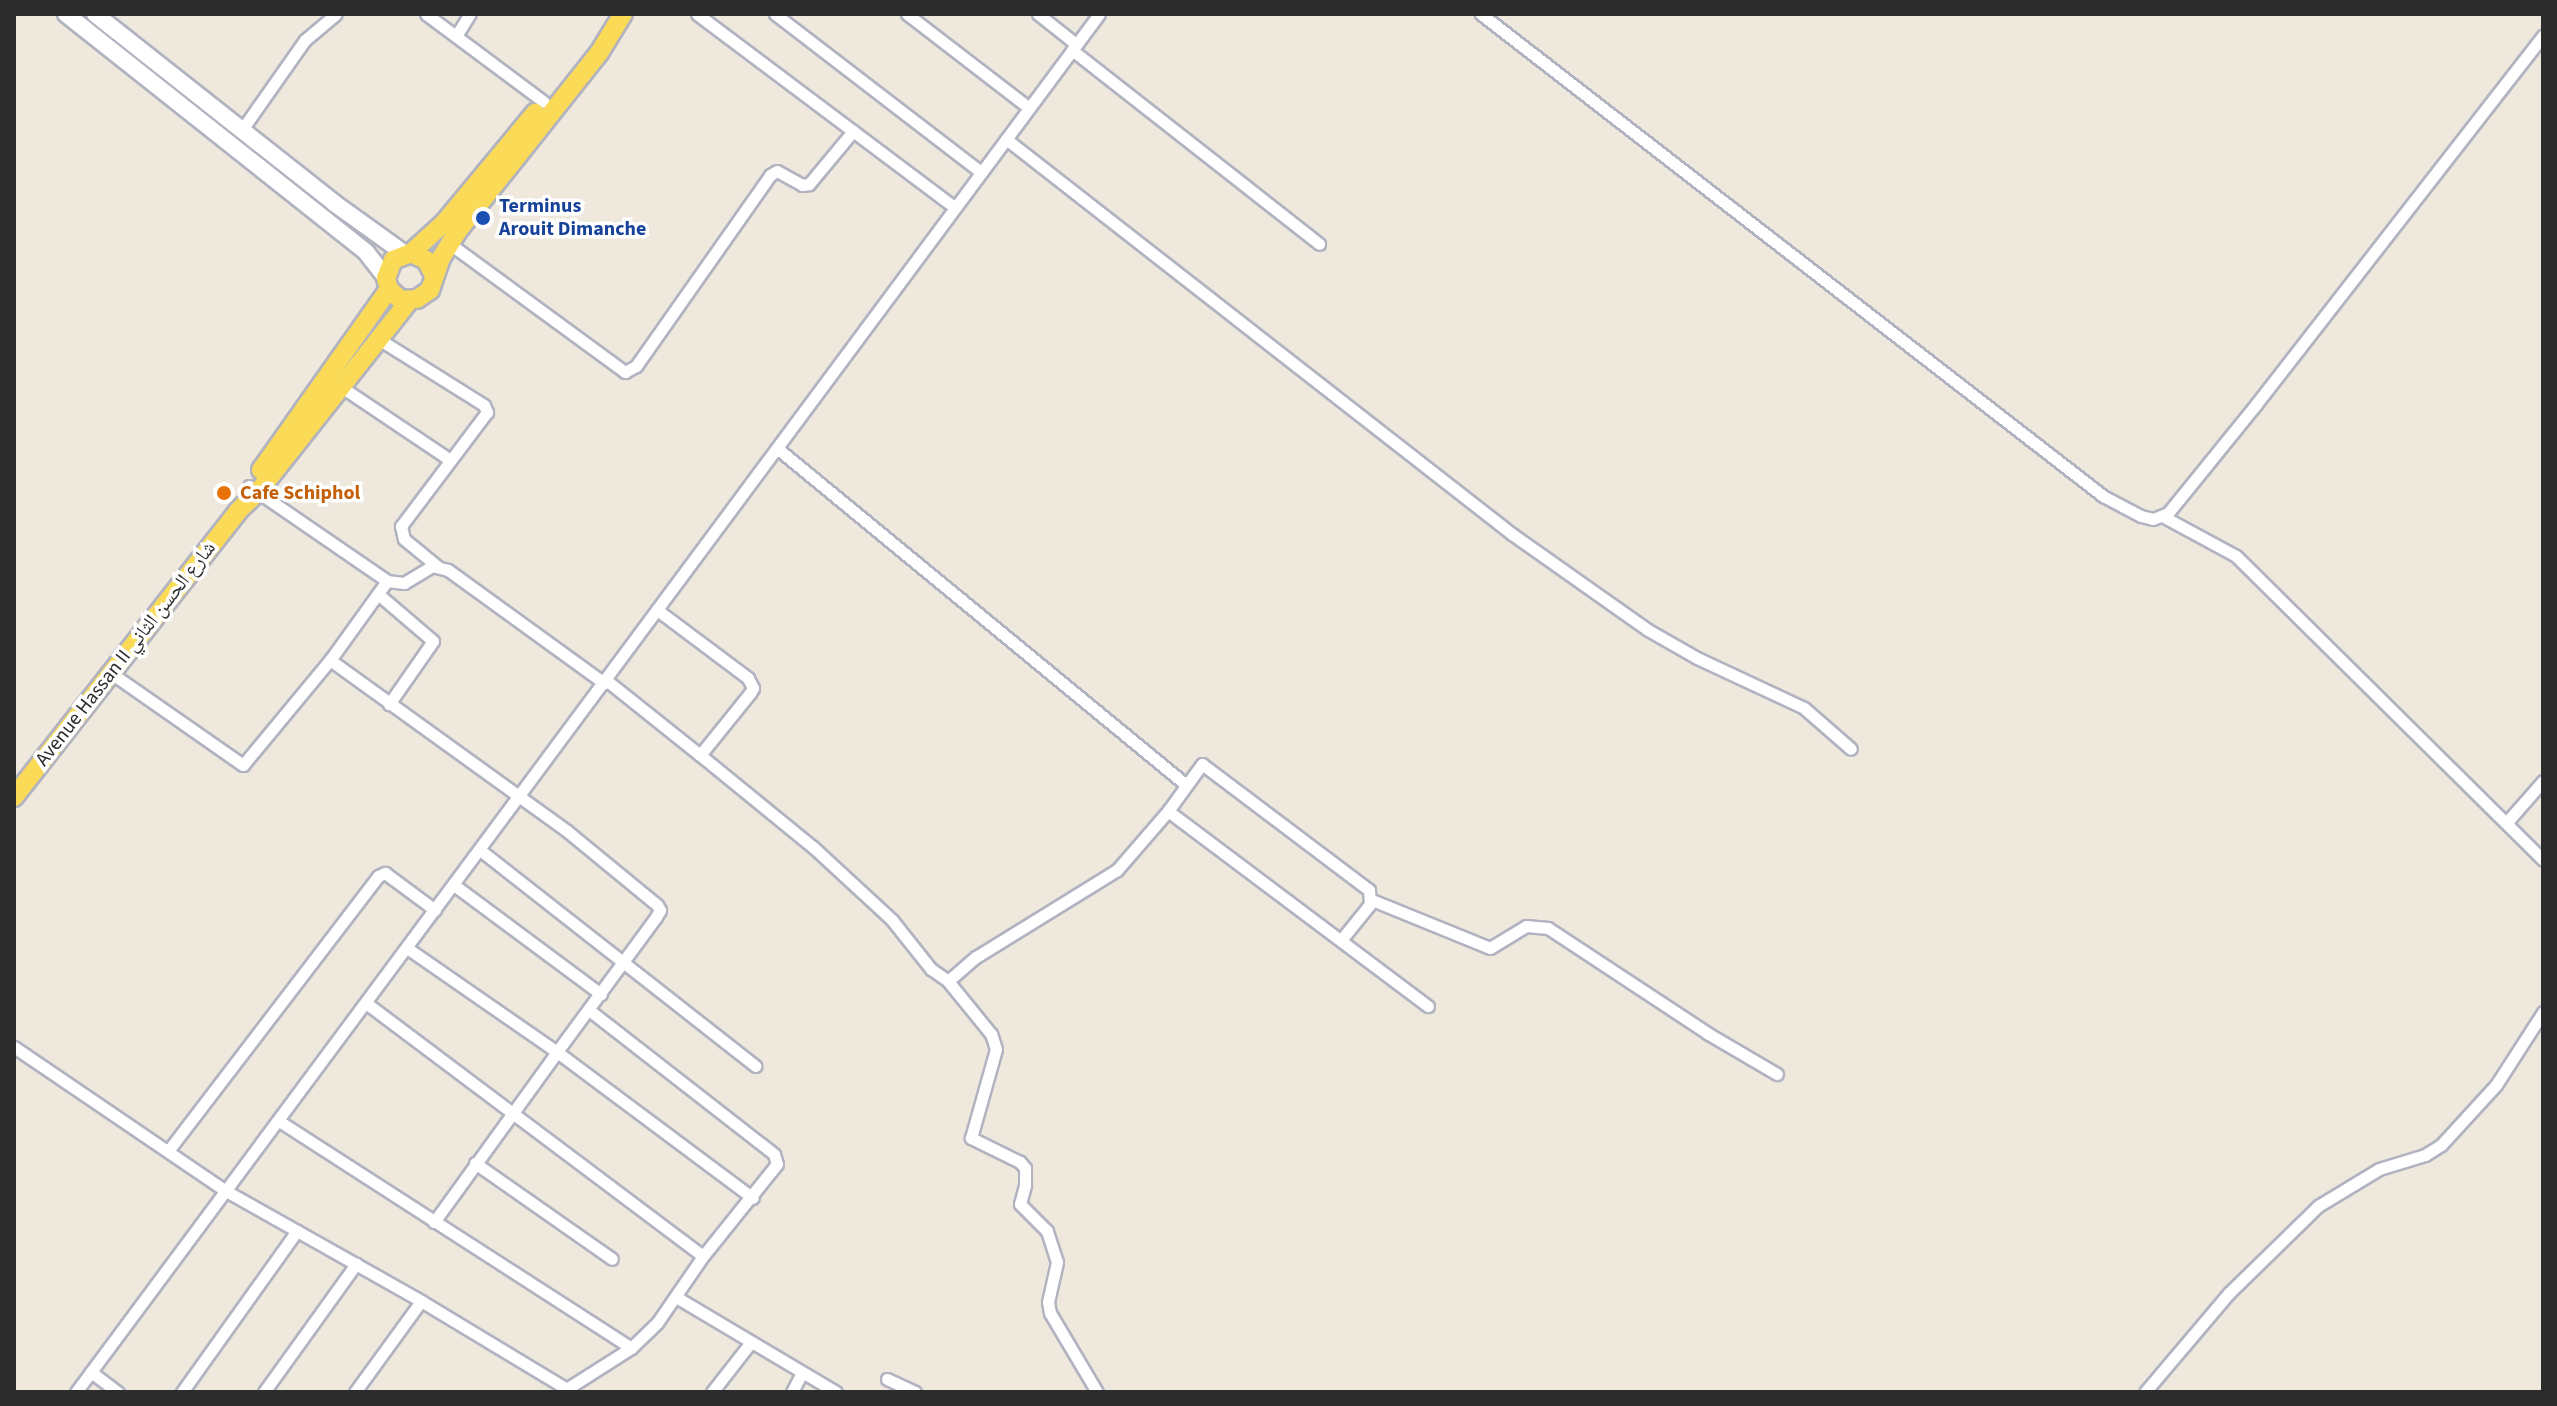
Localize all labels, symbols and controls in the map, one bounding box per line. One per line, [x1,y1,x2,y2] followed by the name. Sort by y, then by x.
[499,194,646,241] place label: Terminus Arouit Dimanche
[474,209,492,227] marker: Terminus Arouit Dimanche
[240,481,360,505] place label: Cafe Schiphol
[215,484,233,502] marker: Cafe Schiphol
[31,537,221,771] street label: Avenue Hassan II شارع الحسن الثاني

